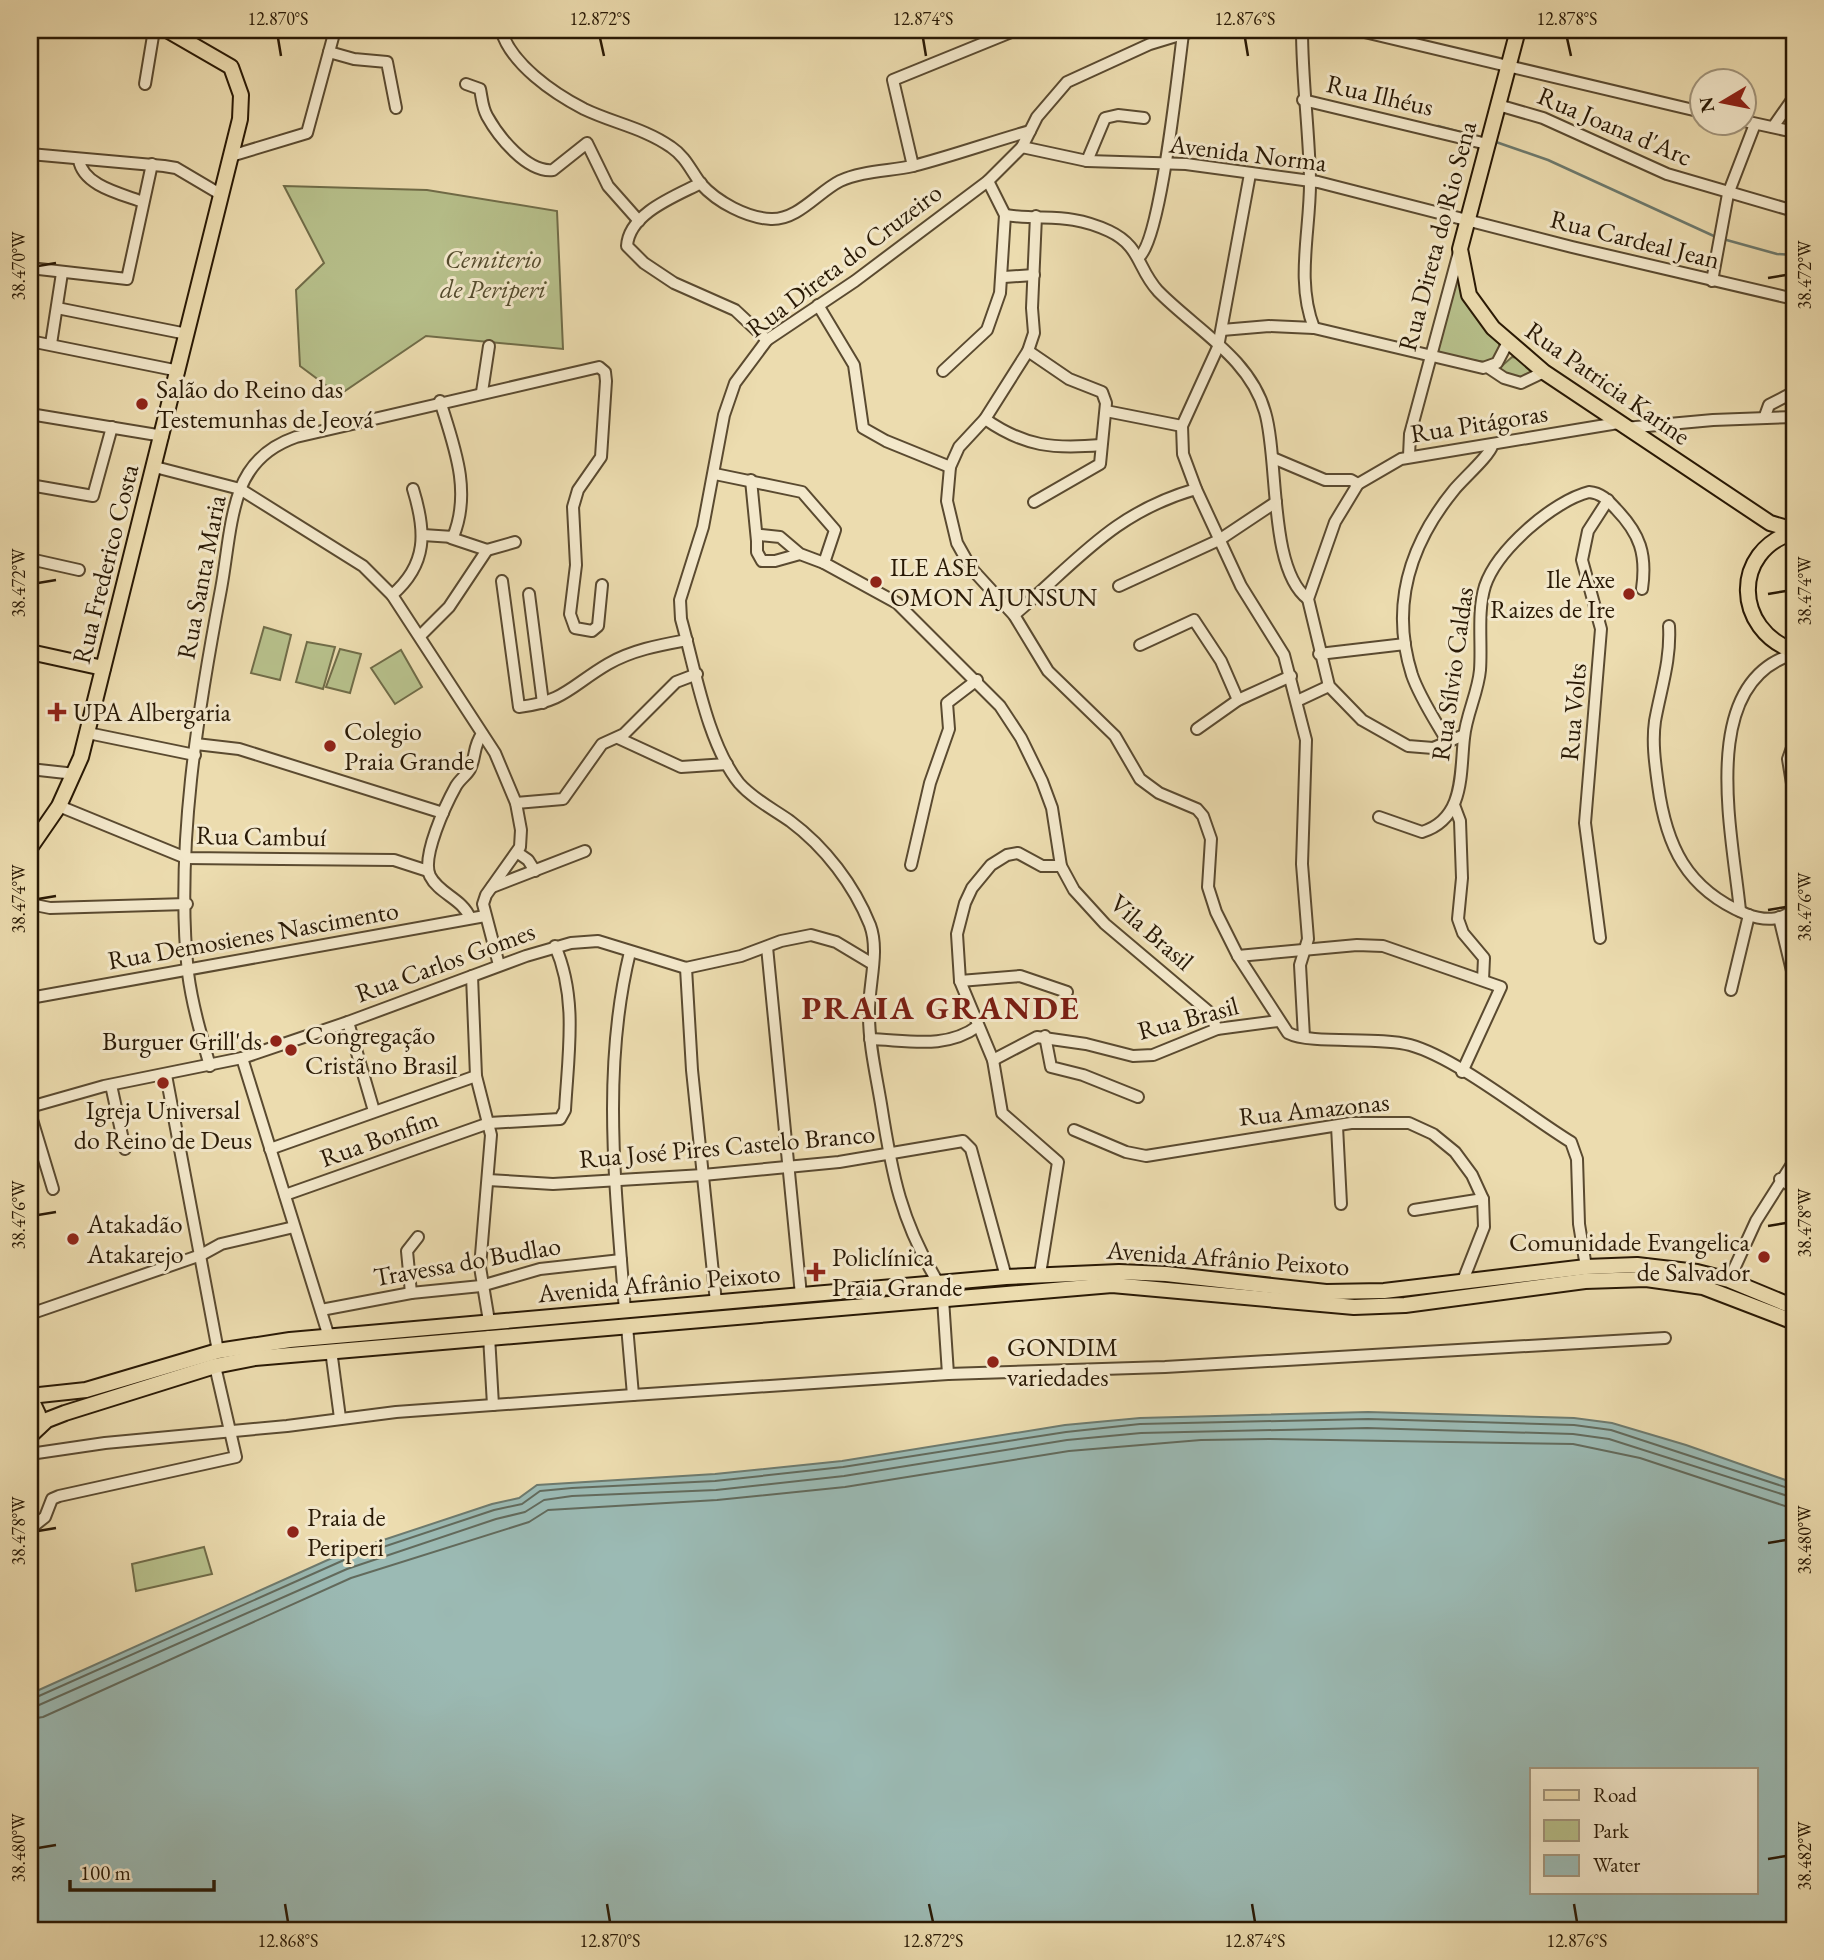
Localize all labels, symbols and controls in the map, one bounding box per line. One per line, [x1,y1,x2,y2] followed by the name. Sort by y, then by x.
[248,7,308,30] text: 12.870°S
[570,7,630,30] text: 12.872°S
[893,7,953,30] text: 12.874°S
[1215,7,1275,30] text: 12.876°S
[1537,7,1597,30] text: 12.878°S
[1323,66,1437,124] street label: Rua Ilhéus
[1688,66,1758,136] north arrow
[1533,78,1697,174] street label: Rua Joana d'Arc
[1693,95,1720,115] text: N
[1390,117,1484,355] street label: Rua Direta do Rio Sena
[1166,126,1329,180] street label: Avenida Norma
[739,175,949,345] street label: Rua Direta do Cruzeiro
[1547,202,1724,277] street label: Rua Cardeal Jean
[7,231,30,301] text: 38.470°W
[1793,240,1816,310] text: 38.472°W
[440,242,547,306] park label: Cemiterio de Periperi
[1519,313,1697,453] street label: Rua Patricia Karine
[156,372,374,436] place label: Salão do Reino das Testemunhas de Jeová
[1408,395,1550,451] street label: Rua Pitágoras
[134,396,150,412] marker: Salão do Reino das Testemunhas de Jeová
[64,460,146,667] street label: Rua Frederico Costa
[168,491,234,662] street label: Rua Santa Maria
[7,548,30,618] text: 38.472°W
[890,550,1098,614] place label: ILE ASE OMON AJUNSUN
[1793,556,1816,626] text: 38.474°W
[1490,562,1615,626] place label: Ile Axe Raizes de Ire
[868,574,884,590] marker: ILE ASE OMON AJUNSUN
[1423,585,1481,763] street label: Rua Sílvio Caldas
[1621,586,1637,602] marker: Ile Axe Raizes de Ire
[1552,662,1594,762] street label: Rua Volts
[73,695,232,729] place label: UPA Albergaria
[47,702,67,722] marker: UPA Albergaria
[344,714,474,778] place label: Colegio Praia Grande
[322,738,338,754] marker: Colegio Praia Grande
[196,818,327,854] street label: Rua Cambuí
[7,864,30,934] text: 38.474°W
[1793,872,1816,942] text: 38.476°W
[1103,886,1201,978] street label: Vila Brasil
[105,893,401,977] street label: Rua Demosienes Nascimento
[351,914,539,1010] street label: Rua Carlos Gomes
[801,986,1081,1029] district label: PRAIA GRANDE
[1134,988,1242,1048] street label: Rua Brasil
[305,1018,458,1082] place label: Congregação Cristã no Brasil
[102,1024,262,1058] place label: Burguer Grill'ds
[268,1033,284,1049] marker: Burguer Grill'ds
[283,1042,299,1058] marker: Congregação Cristã no Brasil
[155,1075,171,1091] marker: Igreja Universal do Reino de Deus
[1237,1084,1391,1134] street label: Rua Amazonas
[74,1093,252,1157] place label: Igreja Universal do Reino de Deus
[315,1101,443,1175] street label: Rua Bonfim
[577,1116,877,1176] street label: Rua José Pires Castelo Branco
[7,1180,30,1250] text: 38.476°W
[1793,1188,1816,1258] text: 38.478°W
[86,1207,184,1271] place label: Atakadão Atakarejo
[1509,1225,1751,1289] place label: Comunidade Evangelica de Salvador
[371,1228,563,1294] street label: Travessa do Budlao
[65,1231,81,1247] marker: Atakadão Atakarejo
[1104,1232,1351,1283] street label: Avenida Afrânio Peixoto
[832,1240,962,1304] place label: Policlínica Praia Grande
[1756,1249,1772,1265] marker: Comunidade Evangelica de Salvador
[535,1255,782,1311] street label: Avenida Afrânio Peixoto
[806,1262,826,1282] marker: Policlínica Praia Grande
[1007,1330,1118,1394] place label: GONDIM variedades
[985,1354,1001,1370] marker: GONDIM variedades
[7,1496,30,1566] text: 38.478°W
[307,1500,386,1564] place label: Praia de Periperi
[1793,1505,1816,1575] text: 38.480°W
[285,1524,301,1540] marker: Praia de Periperi
[1530,1768,1758,1894] legend
[1593,1781,1637,1808] text: Road
[7,1813,30,1883] text: 38.480°W
[1593,1817,1630,1844] text: Park
[1793,1821,1816,1891] text: 38.482°W
[70,1848,214,1892] scale bar
[1593,1851,1640,1878] text: Water
[80,1859,131,1886] text: 100 m
[258,1929,318,1952] text: 12.868°S
[580,1929,640,1952] text: 12.870°S
[903,1929,963,1952] text: 12.872°S
[1225,1929,1285,1952] text: 12.874°S
[1547,1929,1607,1952] text: 12.876°S

